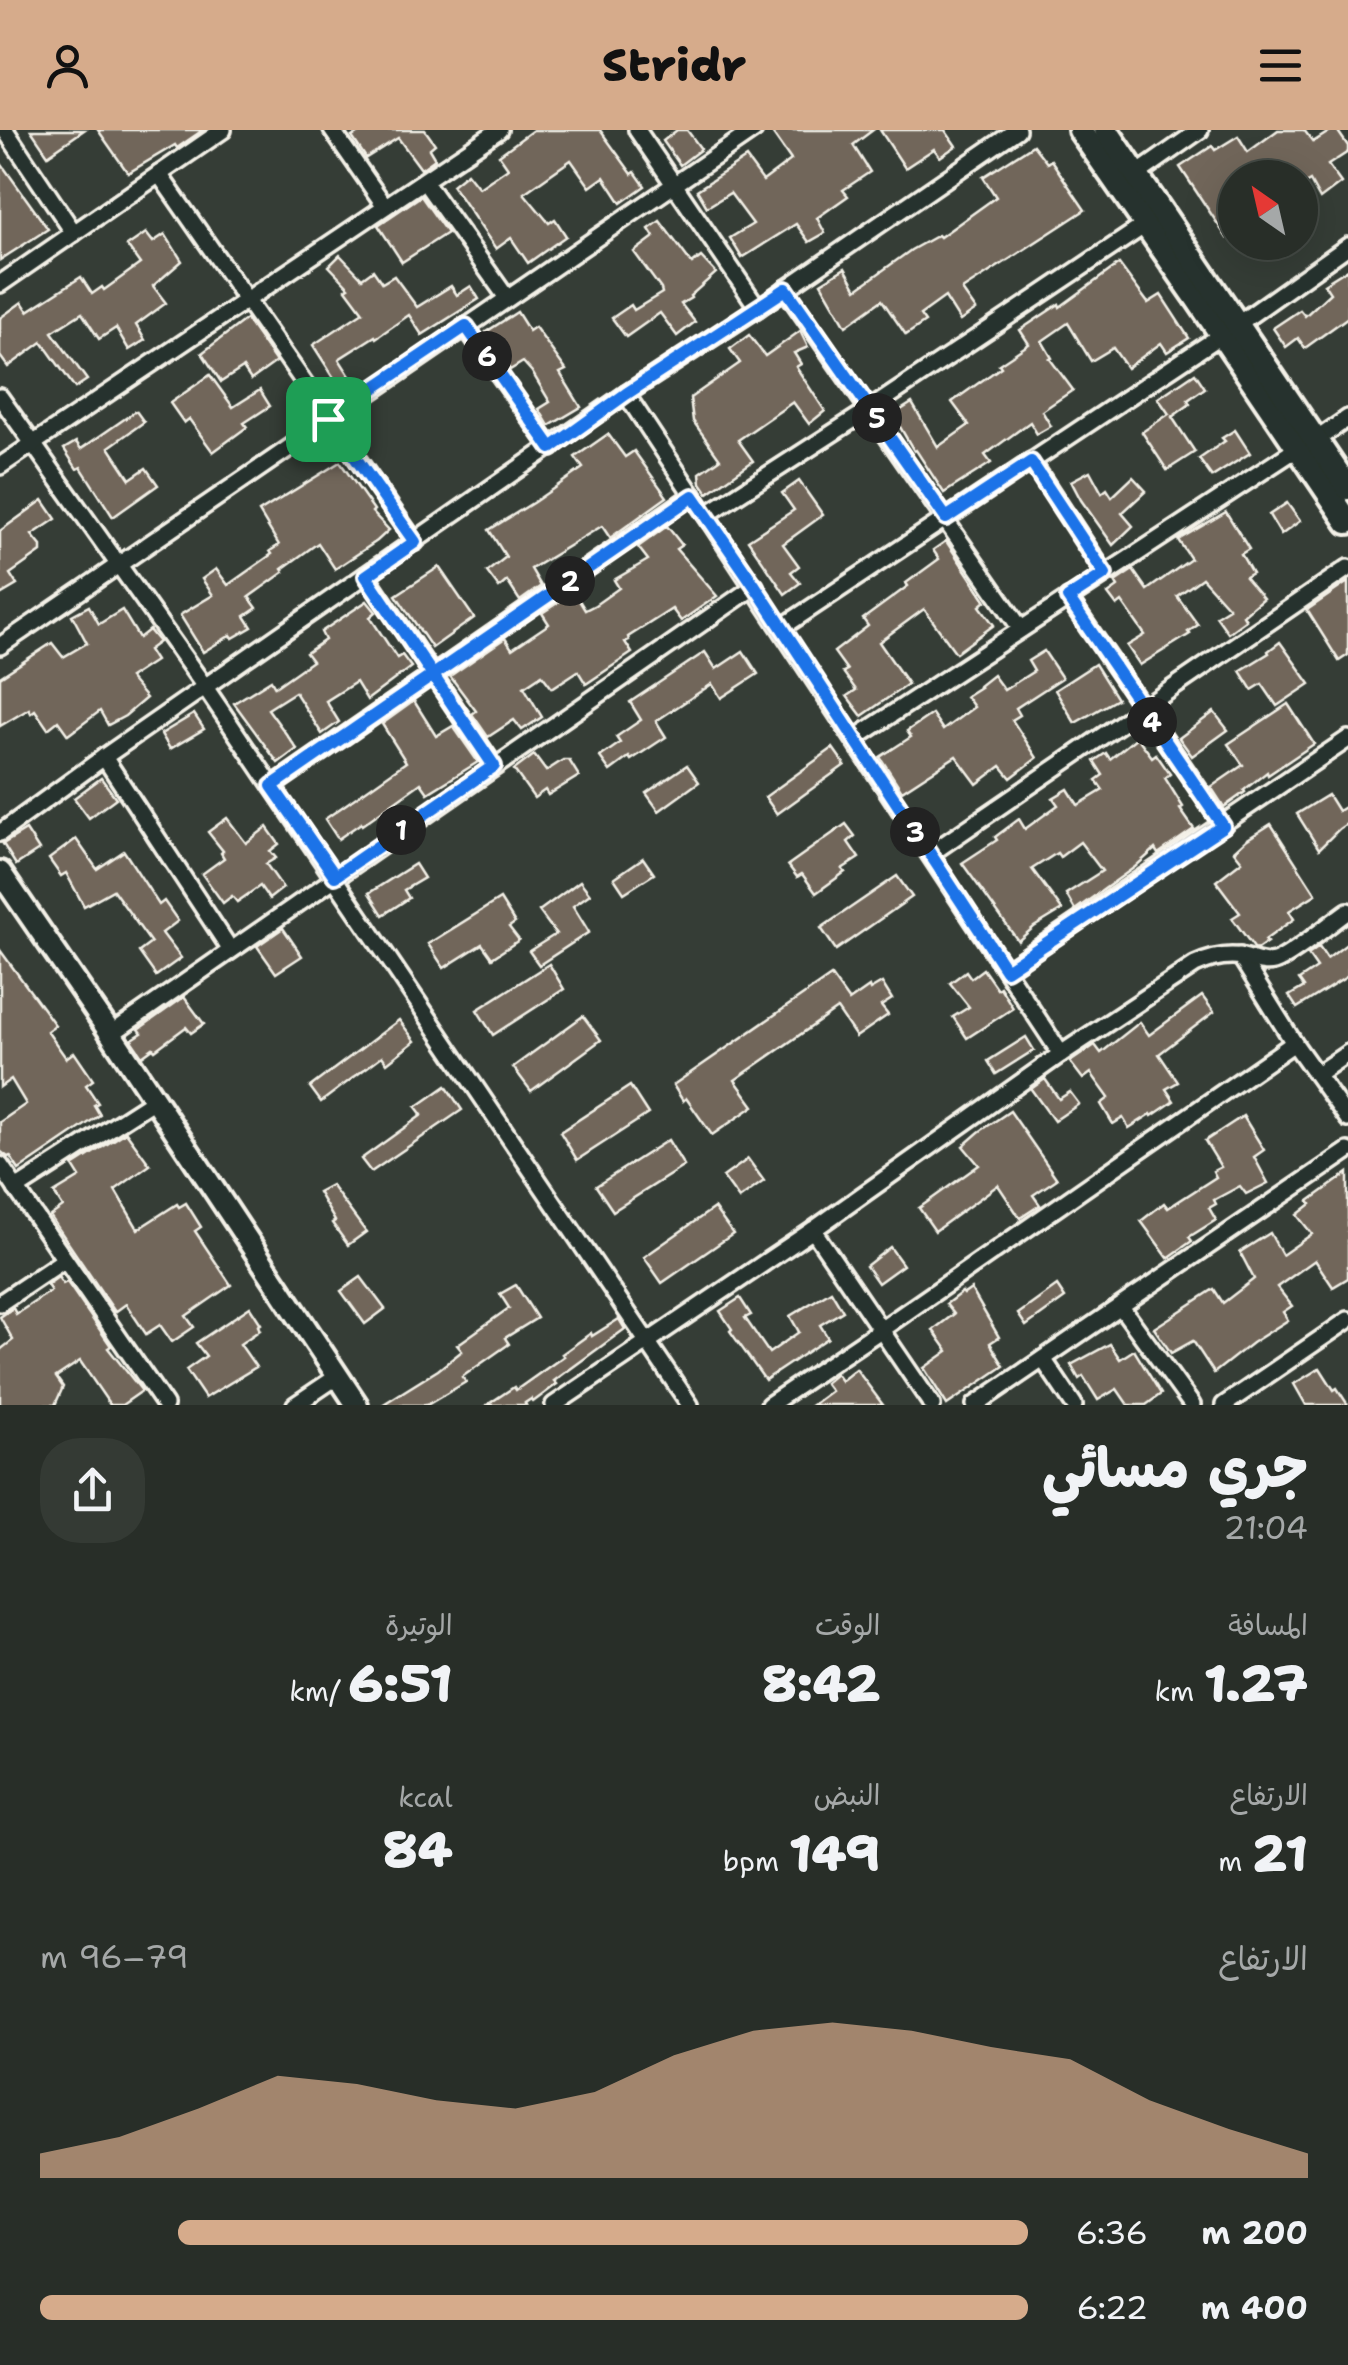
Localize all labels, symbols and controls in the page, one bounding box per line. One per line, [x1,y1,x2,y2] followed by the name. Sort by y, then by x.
[602,35,746,95] text: Stridr
[40,38,95,93] icon: person
[1253,38,1308,93] icon: menu
[1218,160,1318,260] north arrow
[1218,160,1318,260] map controls
[462,331,512,381] pin: 6
[477,337,497,375] text: 6
[286,377,371,462] pin
[301,392,356,447] icon: arrive
[852,393,902,443] pin: 5
[868,399,886,437] text: 5
[545,556,595,606] pin: 2
[560,562,580,600] text: 2
[1127,697,1177,747] pin: 4
[1142,703,1162,741] text: 4
[376,805,426,855] pin: 1
[890,807,940,857] pin: 3
[395,811,407,849] text: 1
[905,813,925,851] text: 3
[1042,1431,1308,1505] text: جري مسائي
[40,1438,145,1543] button: share
[1223,1506,1308,1549] text: 21:04
[385,1606,453,1644] text: الوتيرة
[815,1606,880,1644] text: الوقت
[1228,1606,1308,1644] text: المسافة
[348,1650,453,1717] text: 6:51
[762,1650,880,1717] text: 8:42
[1204,1650,1308,1717] text: 1.27
[289,1672,348,1710] text: /km
[1155,1672,1204,1710] text: km
[813,1776,880,1814] text: النبض
[1229,1776,1308,1814] text: الارتفاع
[398,1778,453,1816] text: kcal
[383,1816,453,1883] text: 84
[789,1820,880,1887] text: 149
[1252,1820,1308,1887] text: 21
[723,1842,789,1880] text: bpm
[1218,1842,1252,1880] text: m
[40,1935,189,1978] text: 79–96 m
[1218,1937,1308,1980] text: الارتفاع
[1076,2211,1148,2254] text: 6:36
[1201,2211,1308,2254] text: 200 m
[1076,2286,1148,2329] text: 6:22
[1201,2286,1308,2329] text: 400 m

